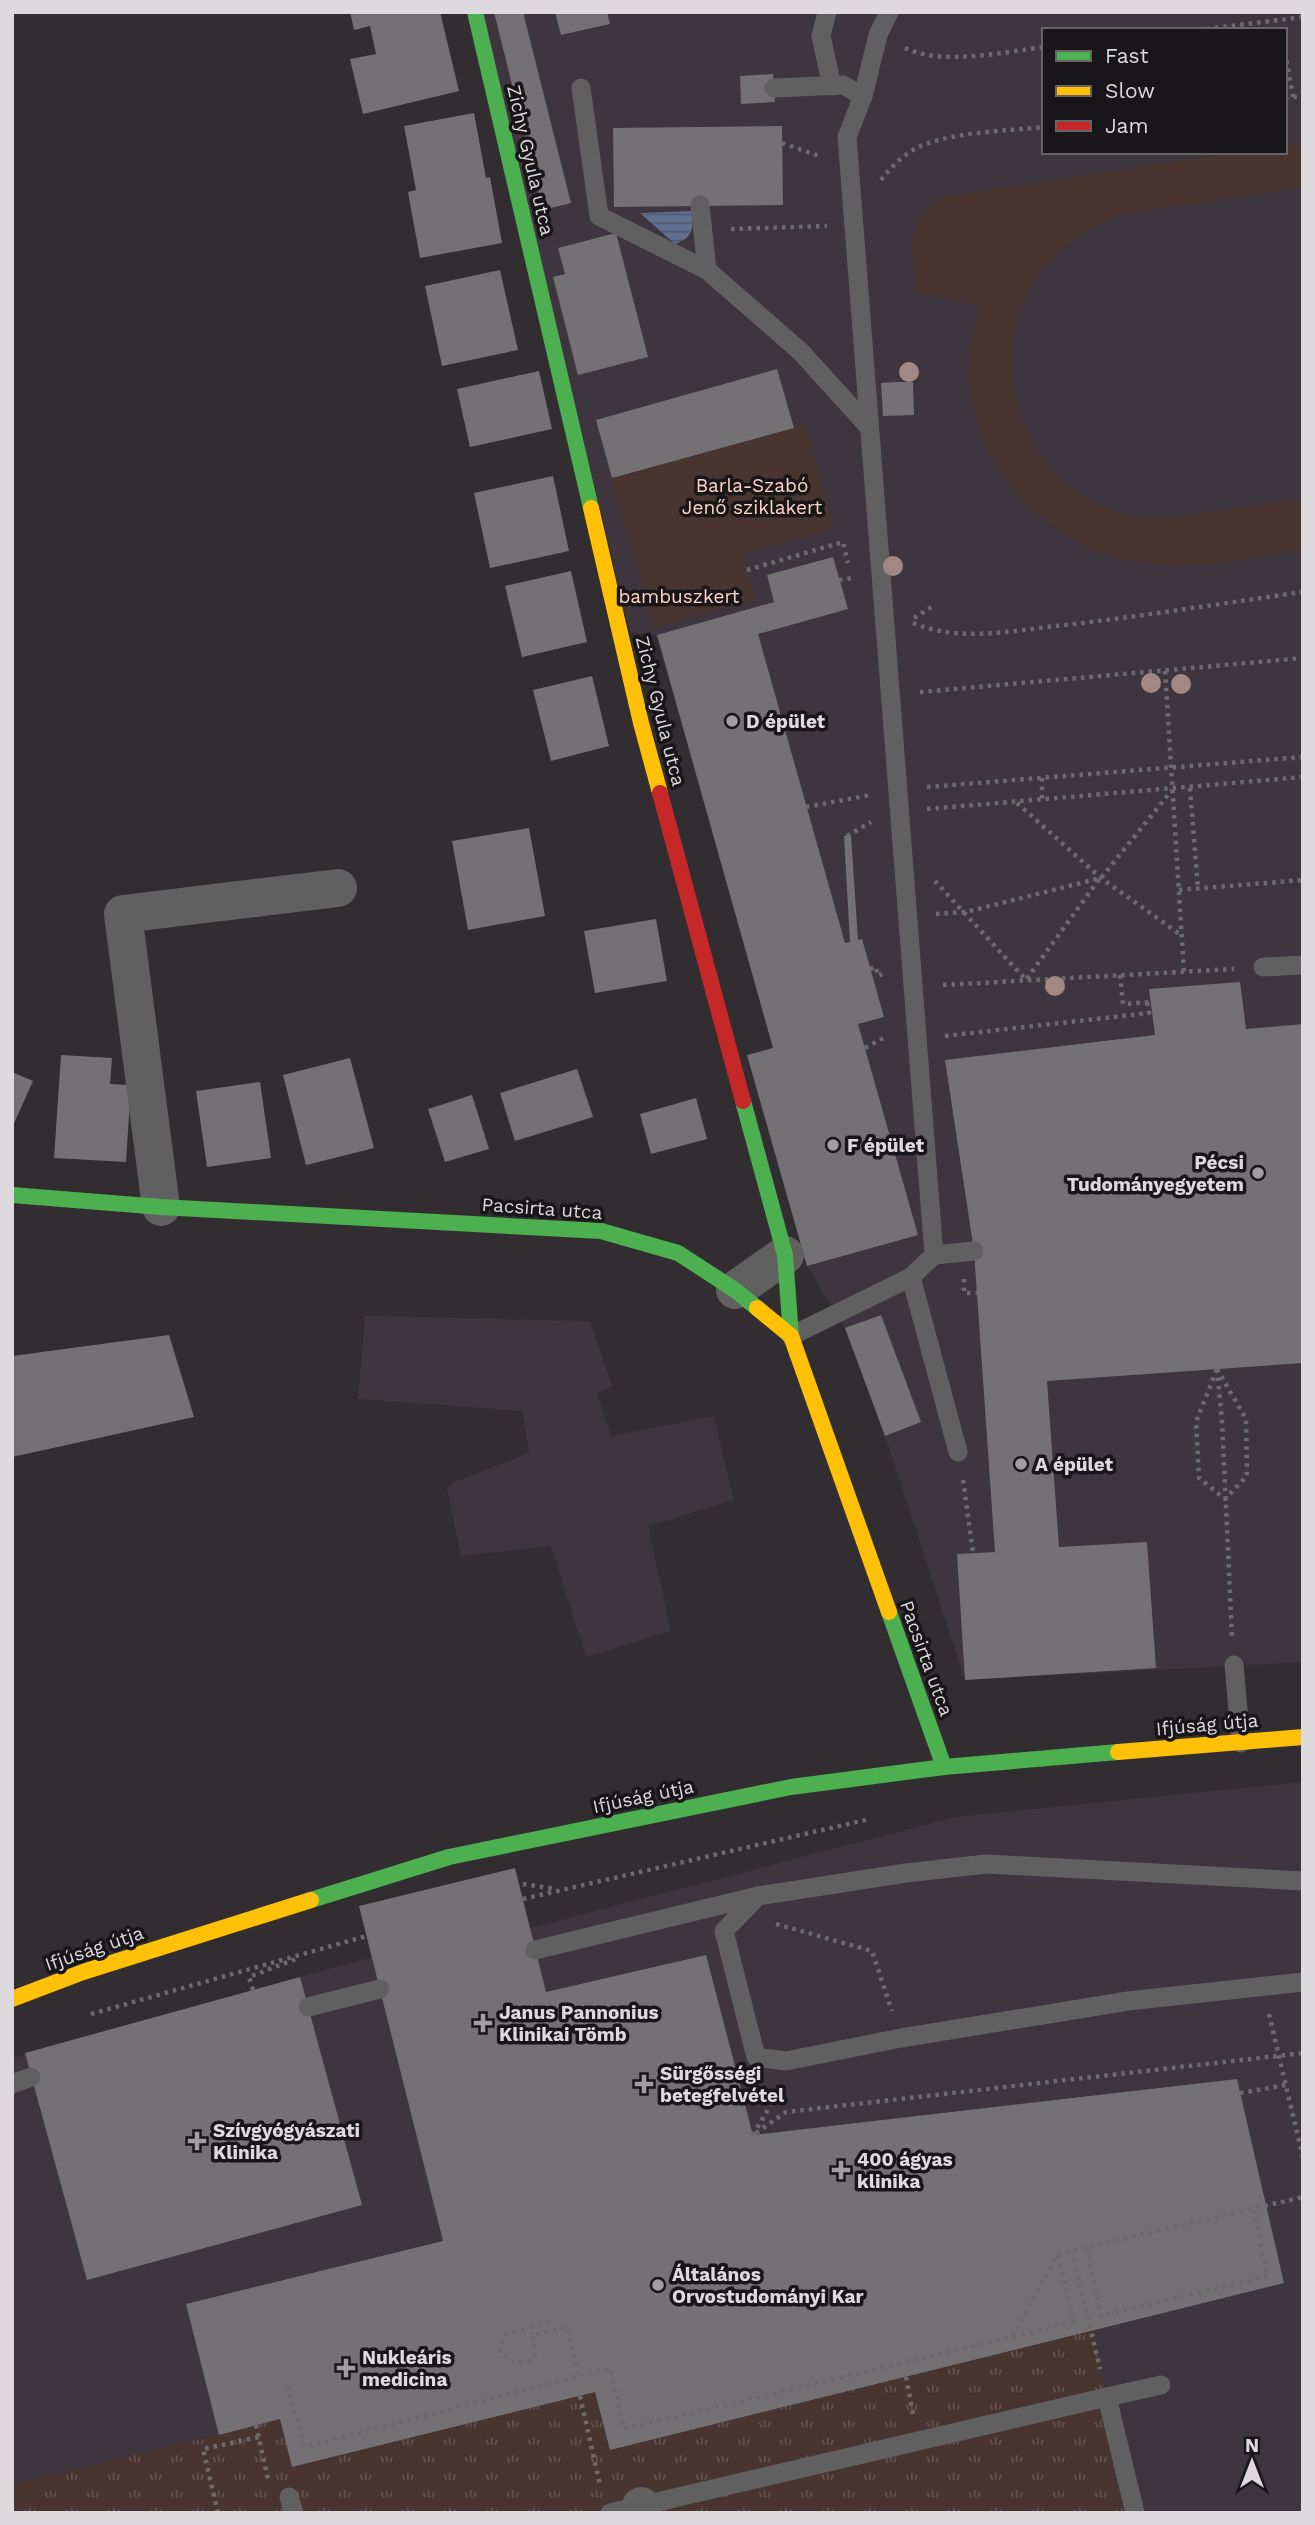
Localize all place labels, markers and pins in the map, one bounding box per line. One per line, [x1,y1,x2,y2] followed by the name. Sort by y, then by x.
[746,710,826,733] place label: D épület
[724,713,740,729] marker: D épület
[847,1134,925,1157] place label: F épület
[825,1137,841,1153] marker: F épület
[1067,1151,1244,1196] place label: Pécsi Tudományegyetem
[1250,1165,1266,1181] marker: Pécsi Tudományegyetem
[1035,1453,1114,1476] place label: A épület
[1013,1456,1029,1472] marker: A épület
[499,2001,659,2046] place label: Janus Pannonius Klinikai Tömb
[473,2013,493,2033] marker: Janus Pannonius Klinikai Tömb
[660,2062,785,2107] place label: Sürgősségi betegfelvétel
[634,2074,654,2094] marker: Sürgősségi betegfelvétel
[213,2119,360,2164] place label: Szívgyógyászati Klinika
[187,2131,207,2151] marker: Szívgyógyászati Klinika
[857,2148,953,2193] place label: 400 ágyas klinika
[831,2160,851,2180] marker: 400 ágyas klinika
[672,2263,864,2308] place label: Általános Orvostudományi Kar
[650,2277,666,2293] marker: Általános Orvostudományi Kar
[362,2346,452,2391] place label: Nukleáris medicina
[336,2358,356,2378] marker: Nukleáris medicina

